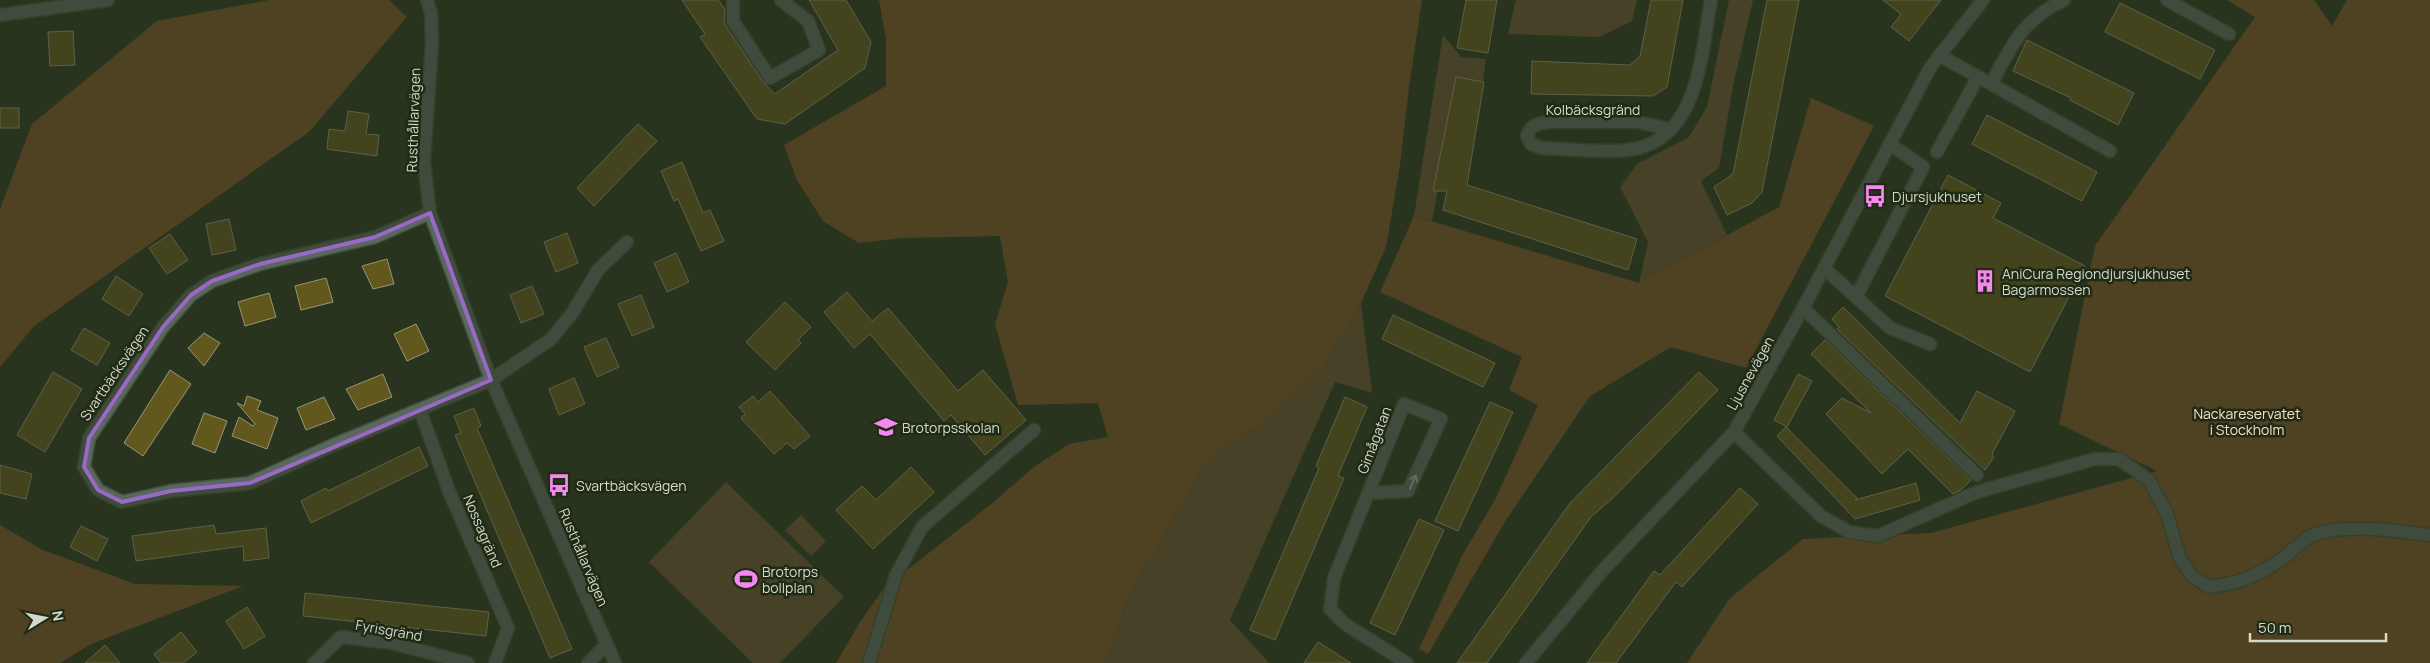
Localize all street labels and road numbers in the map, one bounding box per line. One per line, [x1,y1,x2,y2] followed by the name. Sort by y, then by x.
[402,67,424,173] street label: Rusthållarvägen
[1546,100,1640,119] street label: Kolbäcksgränd
[75,322,153,424] street label: Svartbäcksvägen
[1722,333,1778,413] street label: Ljusnevägen
[1352,404,1396,476] street label: Gimågatan
[459,492,507,570] street label: Nossagränd
[555,505,613,609] street label: Rusthållarvägen
[354,615,424,645] street label: Fyrisgränd

